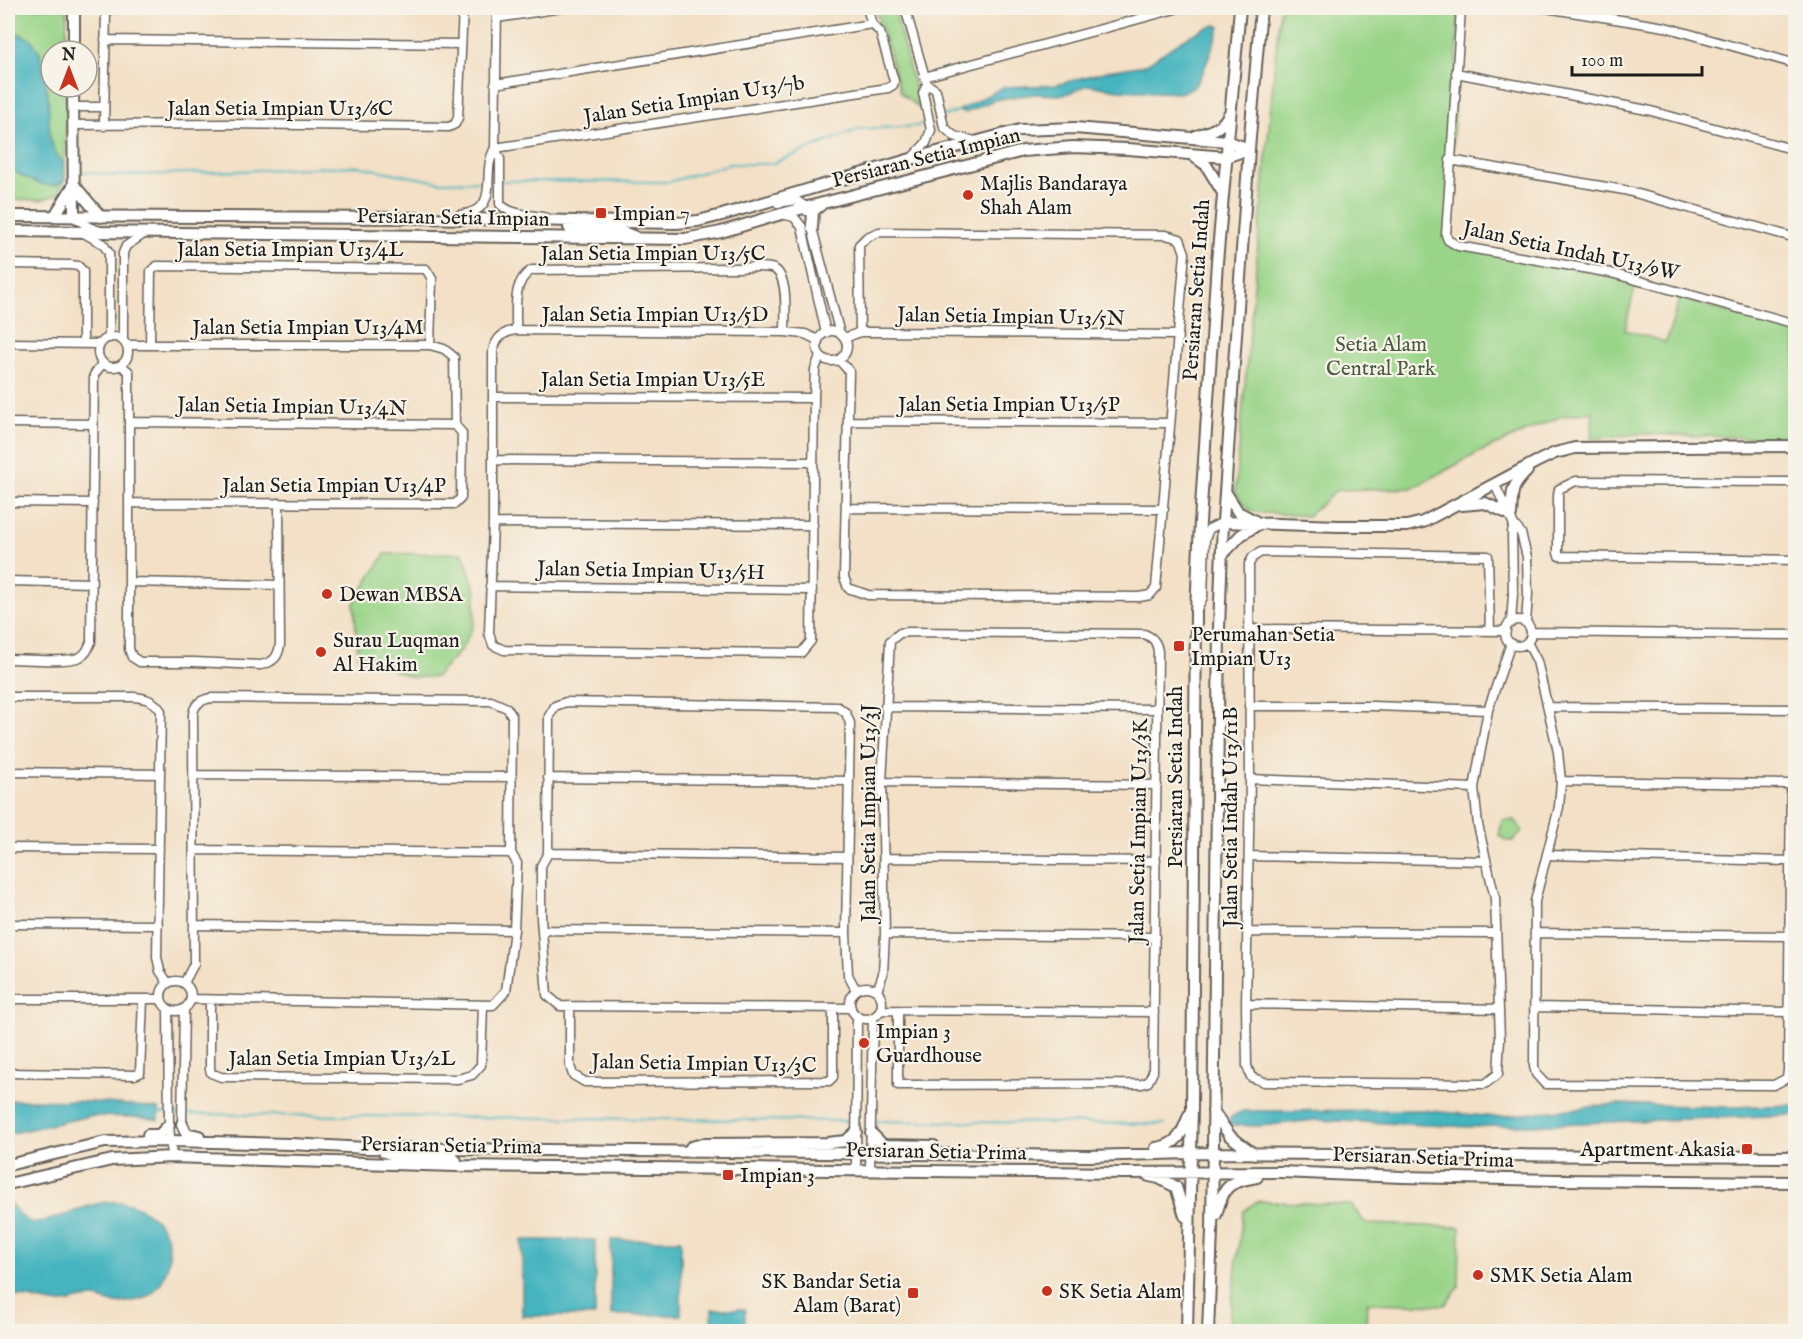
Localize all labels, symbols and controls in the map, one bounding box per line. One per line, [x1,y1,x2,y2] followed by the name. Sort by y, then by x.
[39,39,99,99] north arrow
[1572,39,1702,77] scale bar
[61,46,76,66] text: N
[1581,50,1623,73] text: 100 m
[580,70,807,132] street label: Jalan Setia Impian U13/7b
[165,96,393,123] street label: Jalan Setia Impian U13/6C
[829,122,1023,195] street label: Persiaran Setia Impian
[980,171,1128,222] place label: Majlis Bandaraya Shah Alam
[961,188,975,202] marker: Majlis Bandaraya Shah Alam
[1178,198,1217,382] street label: Persiaran Setia Indah
[613,201,690,228] place label: Impian 7
[356,203,550,234] street label: Persiaran Setia Impian
[594,206,608,220] marker: Impian 7
[1458,215,1682,288] street label: Jalan Setia Indah U13/9W
[175,237,403,264] street label: Jalan Setia Impian U13/4L
[539,241,765,268] street label: Jalan Setia Impian U13/5C
[540,302,768,329] street label: Jalan Setia Impian U13/5D
[895,302,1125,333] street label: Jalan Setia Impian U13/5N
[190,315,424,342] street label: Jalan Setia Impian U13/4M
[1326,332,1437,383] park label: Setia Alam Central Park
[539,367,765,394] street label: Jalan Setia Impian U13/5E
[175,392,407,423] street label: Jalan Setia Impian U13/4N
[896,392,1120,419] street label: Jalan Setia Impian U13/5P
[220,473,446,500] street label: Jalan Setia Impian U13/4P
[535,556,765,587] street label: Jalan Setia Impian U13/5H
[339,582,464,609] place label: Dewan MBSA
[320,587,334,601] marker: Dewan MBSA
[1191,622,1336,673] place label: Perumahan Setia Impian U13
[332,628,460,679] place label: Surau Luqman Al Hakim
[1172,639,1186,653] marker: Perumahan Setia Impian U13
[314,645,328,659] marker: Surau Luqman Al Hakim
[1163,686,1190,868] street label: Persiaran Setia Indah
[856,703,883,924] street label: Jalan Setia Impian U13/3J
[1218,706,1245,929] street label: Jalan Setia Indah U13/11B
[1124,717,1155,946] street label: Jalan Setia Impian U13/3K
[876,1019,982,1070] place label: Impian 3 Guardhouse
[857,1036,871,1050] marker: Impian 3 Guardhouse
[227,1046,455,1073] street label: Jalan Setia Impian U13/2L
[589,1049,817,1080] street label: Jalan Setia Impian U13/3C
[360,1131,543,1162] street label: Persiaran Setia Prima
[845,1137,1028,1168] street label: Persiaran Setia Prima
[1579,1137,1736,1164] place label: Apartment Akasia
[1332,1142,1515,1175] street label: Persiaran Setia Prima
[1740,1142,1754,1156] marker: Apartment Akasia
[740,1163,815,1190] place label: Impian 3
[721,1168,735,1182] marker: Impian 3
[1490,1263,1632,1290] place label: SMK Setia Alam
[1471,1268,1485,1282] marker: SMK Setia Alam
[761,1269,902,1320] place label: SK Bandar Setia Alam (Barat)
[1059,1279,1182,1306] place label: SK Setia Alam
[1040,1284,1054,1298] marker: SK Setia Alam
[906,1286,920,1300] marker: SK Bandar Setia Alam (Barat)

